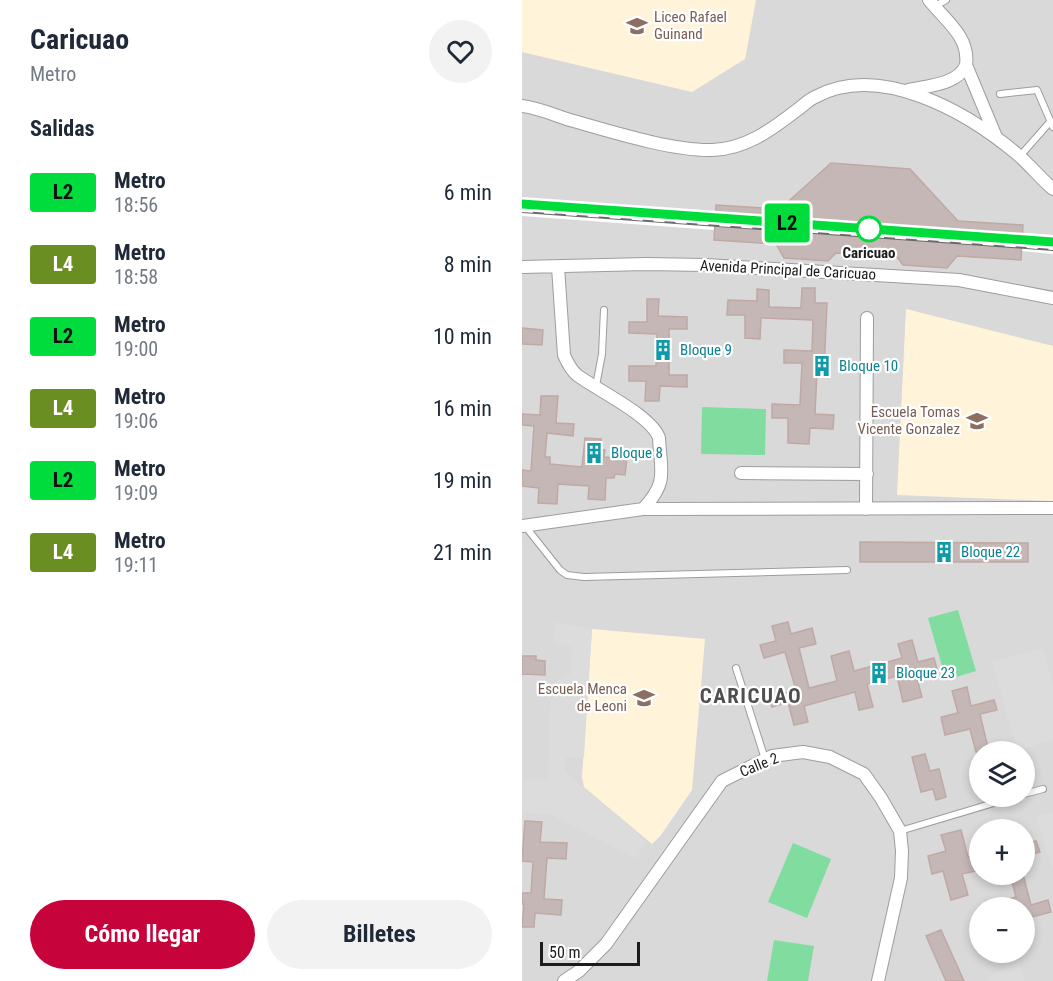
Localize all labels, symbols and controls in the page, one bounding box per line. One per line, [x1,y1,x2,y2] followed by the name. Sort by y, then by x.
[654,8,727,43] place label: Liceo Rafael Guinand
[625,14,649,38] school or university icon: Liceo Rafael Guinand
[429,20,492,83] button: heart
[30,23,129,56] text: Caricuao
[30,62,76,86] text: Metro
[30,116,95,141] text: Salidas
[114,168,166,193] text: Metro
[53,180,73,204] text: L2
[444,180,492,205] text: 6 min
[114,193,158,217] text: 18:56
[760,204,814,242] line badge: L2
[777,211,797,235] text: L2
[856,216,882,242] marker: Caricuao
[114,240,166,265] text: Metro
[842,244,896,262] place label: Caricuao
[53,252,73,276] text: L4
[444,252,492,277] text: 8 min
[699,256,877,284] street label: Avenida Principal de Caricuao
[114,265,158,289] text: 18:58
[114,312,166,337] text: Metro
[53,324,73,348] text: L2
[433,324,492,349] text: 10 min
[114,337,158,361] text: 19:00
[651,338,675,362] building icon: Bloque 9
[680,341,732,359] place label: Bloque 9
[810,354,834,378] building icon: Bloque 10
[839,357,898,375] place label: Bloque 10
[114,384,166,409] text: Metro
[53,396,73,420] text: L4
[433,396,492,421] text: 16 min
[858,403,960,438] place label: Escuela Tomas Vicente Gonzalez
[114,409,158,433] text: 19:06
[965,409,989,433] school or university icon: Escuela Tomas Vicente Gonzalez
[582,441,606,465] building icon: Bloque 8
[611,444,663,462] place label: Bloque 8
[114,456,166,481] text: Metro
[53,468,73,492] text: L2
[433,468,492,493] text: 19 min
[114,481,158,505] text: 19:09
[114,528,166,553] text: Metro
[53,540,73,564] text: L4
[433,540,492,565] text: 21 min
[932,540,956,564] building icon: Bloque 22
[961,543,1020,561] place label: Bloque 22
[114,553,158,577] text: 19:11
[867,661,891,685] building icon: Bloque 23
[896,664,955,682] place label: Bloque 23
[538,680,627,715] place label: Escuela Menca de Leoni
[700,684,802,708] district label: CARICUAO
[632,686,656,710] school or university icon: Escuela Menca de Leoni
[969,741,1035,963] map controls
[969,741,1035,807] button: layers
[737,749,781,781] street label: Calle 2
[969,819,1035,885] button: +
[969,897,1035,963] button: −
[30,900,255,969] button: Cómo llegar
[267,900,492,969] button: Billetes
[540,939,640,966] scale bar
[549,943,581,962] text: 50 m

